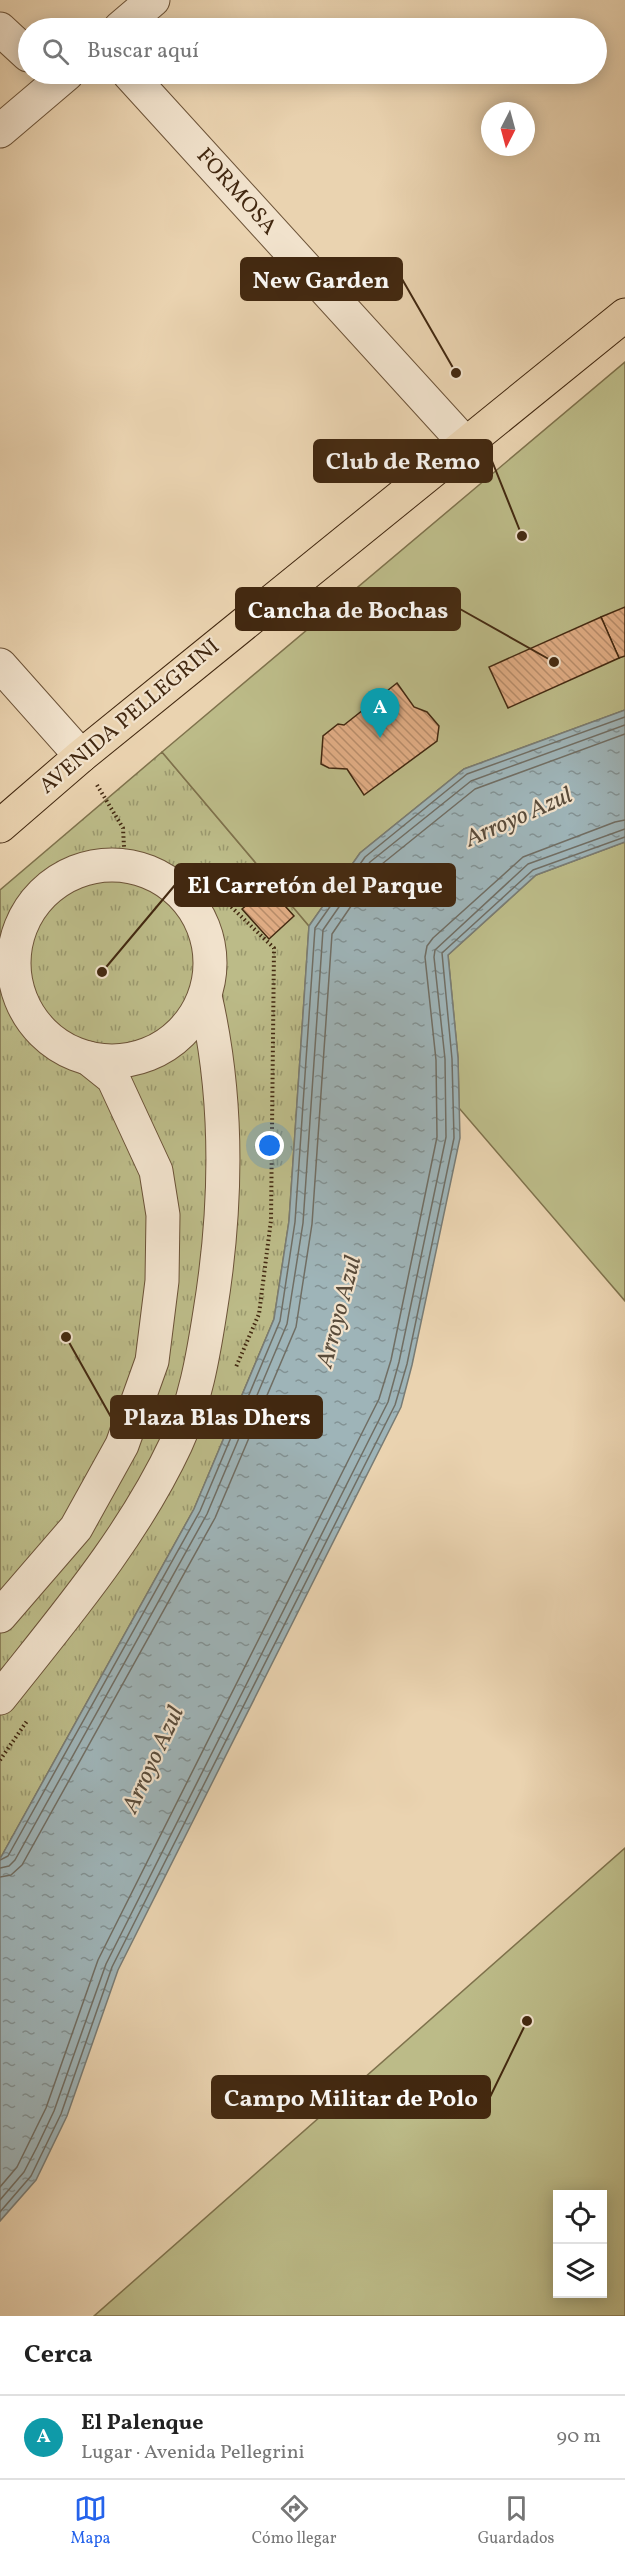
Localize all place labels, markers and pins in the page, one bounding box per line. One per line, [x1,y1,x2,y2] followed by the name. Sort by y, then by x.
[241,258,402,300] callout: New Garden
[314,440,492,482] callout: Club de Remo
[236,588,460,630] callout: Cancha de Bochas
[360,688,400,738] pin: A
[175,864,455,906] callout: El Carretón del Parque
[111,1396,322,1438] callout: Plaza Blas Dhers
[212,2076,490,2118] callout: Campo Militar de Polo

